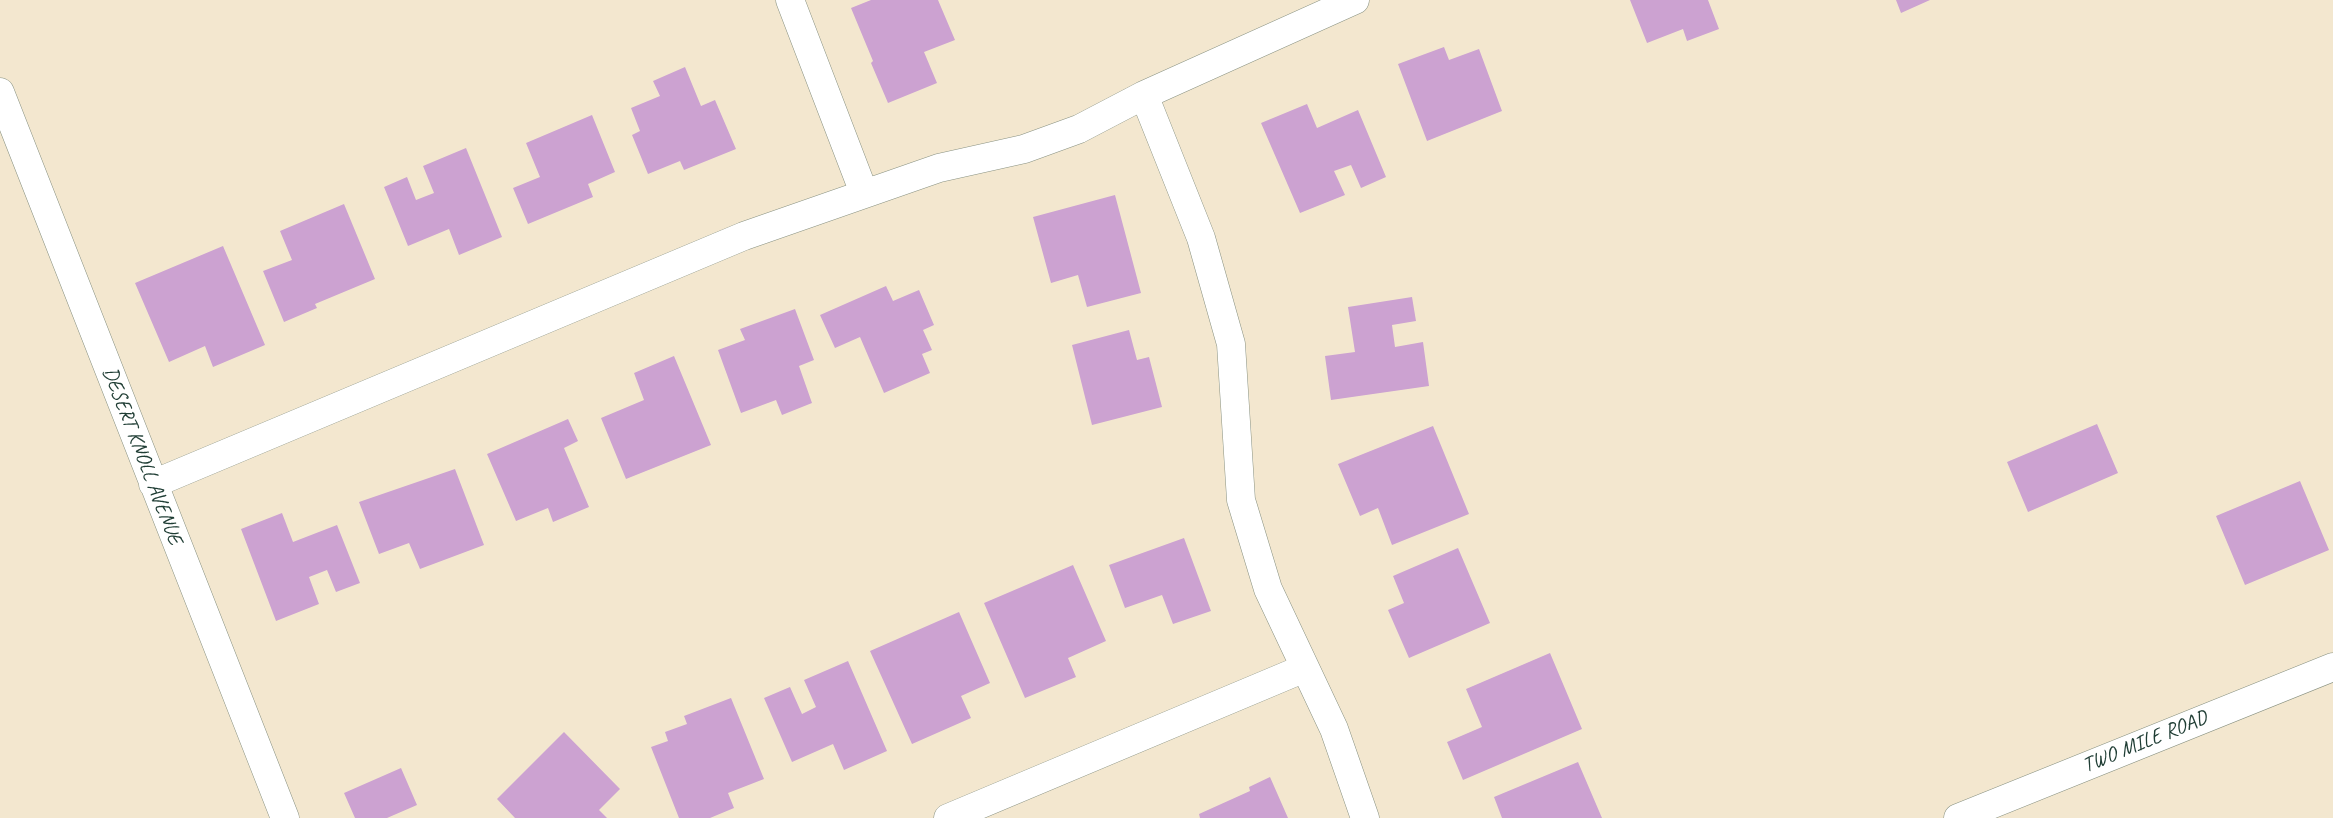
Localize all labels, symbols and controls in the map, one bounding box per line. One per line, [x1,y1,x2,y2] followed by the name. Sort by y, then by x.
[97,364,187,548] street label: DESERT KNOLL AVENUE
[2079,706,2211,778] street label: TWO MILE ROAD

